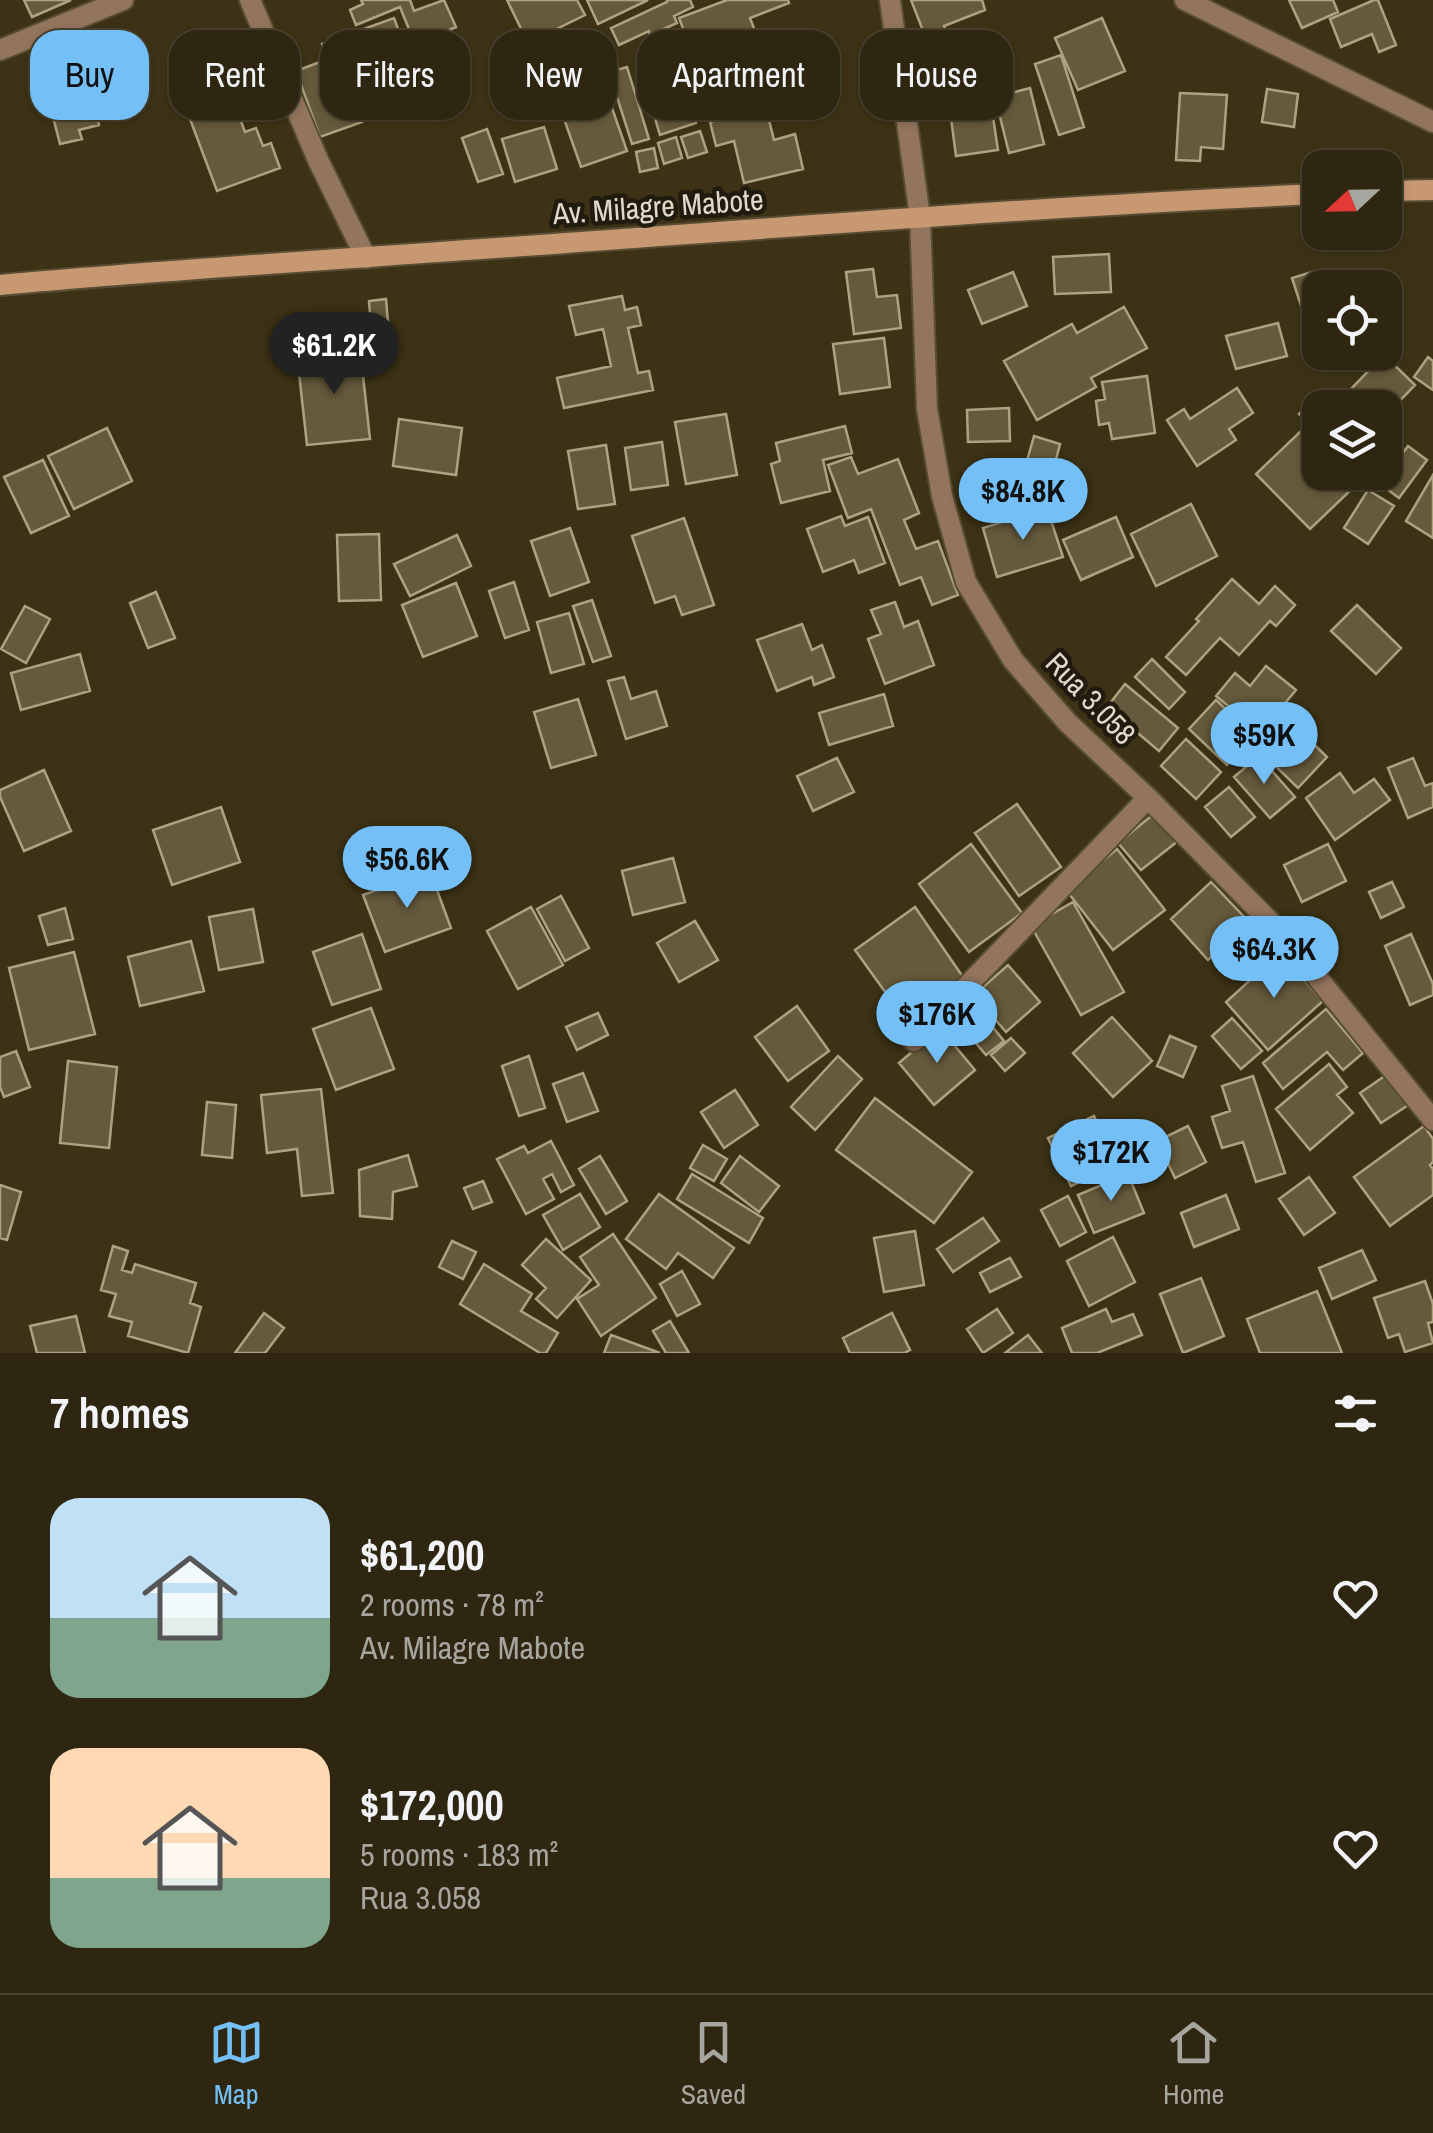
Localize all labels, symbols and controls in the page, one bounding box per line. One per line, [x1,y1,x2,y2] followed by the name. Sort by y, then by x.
[30,30,149,120] chip: Buy
[169,30,300,120] chip: Rent
[320,30,470,120] chip: Filters
[490,30,617,120] chip: New
[637,30,840,120] chip: Apartment
[860,30,1013,120] chip: House
[1302,150,1402,250] north arrow
[1302,150,1402,490] map controls
[550,179,765,233] street label: Av. Milagre Mabote
[1302,270,1402,370] button: locate
[253,312,415,397] pin: $61.2K
[292,323,376,366] text: $61.2K
[1302,390,1402,490] button: layers
[942,458,1104,543] pin: $84.8K
[981,469,1065,512] text: $84.8K
[1037,643,1145,753] street label: Rua 3.058
[1205,702,1323,787] pin: $59K
[1233,713,1295,756] text: $59K
[326,826,488,911] pin: $56.6K
[365,837,449,880] text: $56.6K
[1193,916,1355,1001] pin: $64.3K
[1232,927,1316,970] text: $64.3K
[867,981,1007,1066] pin: $176K
[898,992,976,1035] text: $176K
[1041,1119,1181,1204] pin: $172K
[1072,1130,1150,1173] text: $172K
[50,1385,190,1441] text: 7 homes
[1328,1386,1383,1441] icon: filters
[360,1527,485,1583] text: $61,200
[130,1538,250,1658] icon: home
[1328,1571,1383,1626] icon: heart
[360,1583,544,1626] text: 2 rooms · 78 m²
[360,1626,585,1669] text: Av. Milagre Mabote
[360,1777,504,1833] text: $172,000
[130,1788,250,1908] icon: home
[1328,1821,1383,1876] icon: heart
[360,1833,558,1876] text: 5 rooms · 183 m²
[360,1876,481,1919] text: Rua 3.058
[209,2015,264,2113] tab: Map
[681,2015,746,2113] tab: Saved
[1163,2015,1224,2113] tab: Home

